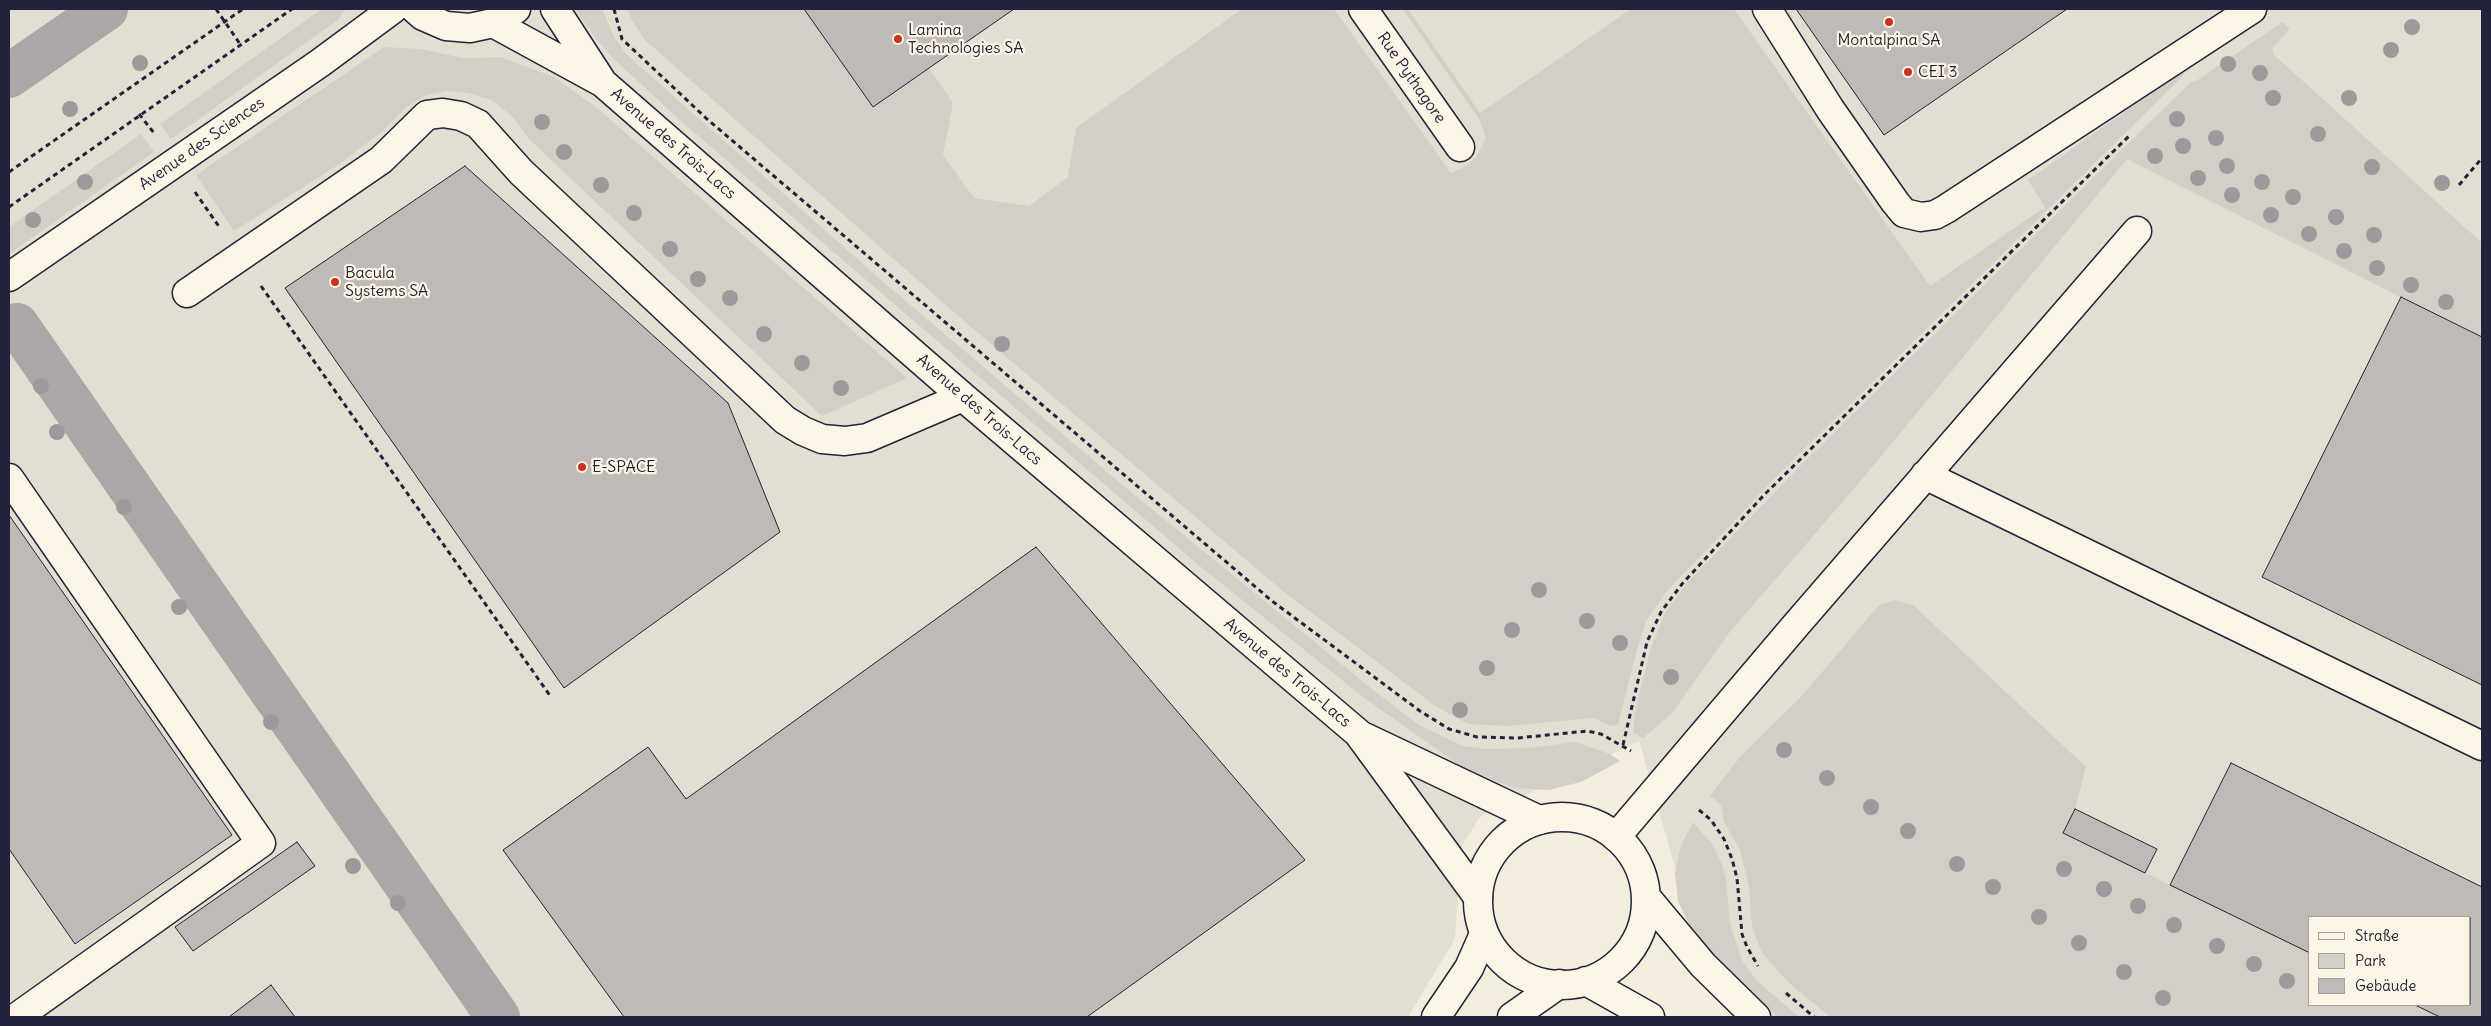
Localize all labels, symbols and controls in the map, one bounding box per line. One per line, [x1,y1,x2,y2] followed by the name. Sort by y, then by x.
[1883,16,1895,28] marker: Montalpina SA
[908,20,1023,58] place label: Lamina Technologies SA
[1373,29,1449,127] street label: Rue Pythagore
[1837,30,1941,50] place label: Montalpina SA
[892,33,904,45] marker: Lamina Technologies SA
[1918,62,1958,82] place label: CEI 3
[1902,66,1914,78] marker: CEI 3
[606,84,740,204] street label: Avenue des Trois-Lacs
[136,93,268,195] street label: Avenue des Sciences
[345,263,428,301] place label: Bacula Systems SA
[329,276,341,288] marker: Bacula Systems SA
[912,350,1046,470] street label: Avenue des Trois-Lacs
[592,457,655,477] place label: E-SPACE
[576,461,588,473] marker: E-SPACE
[1220,614,1354,732] street label: Avenue des Trois-Lacs
[2308,916,2471,1006] legend
[2355,926,2399,945] text: Straße
[2355,951,2386,970] text: Park
[2355,976,2416,995] text: Gebäude

